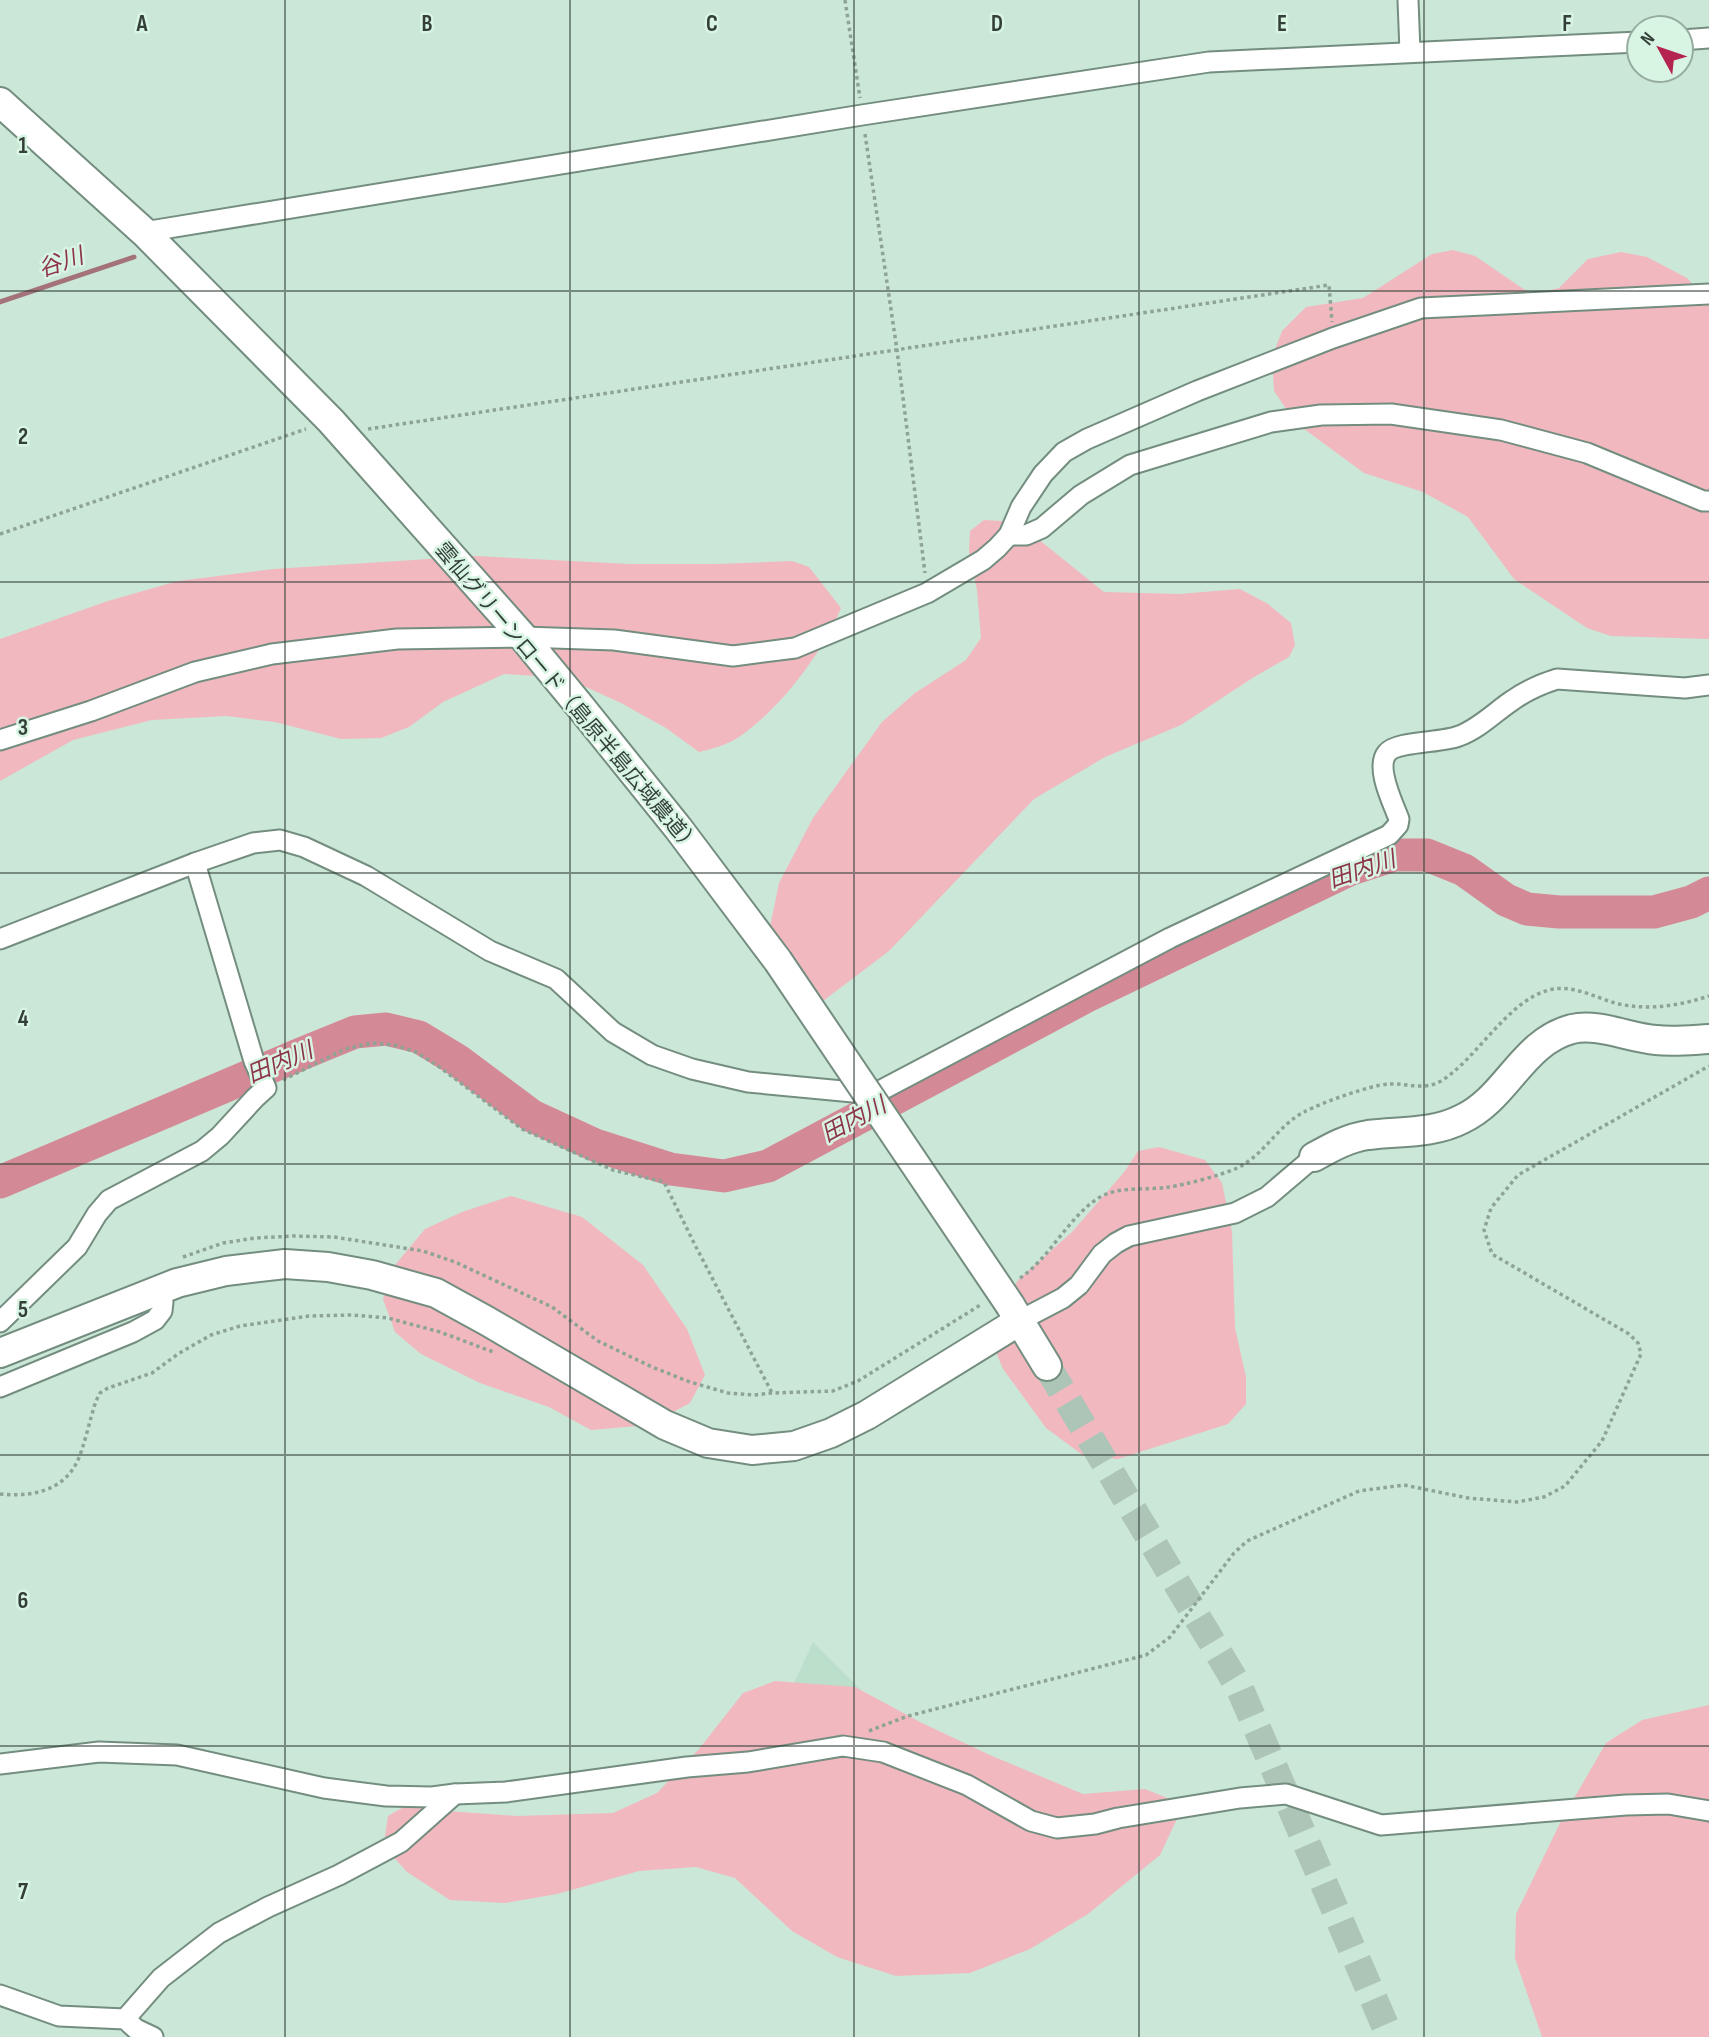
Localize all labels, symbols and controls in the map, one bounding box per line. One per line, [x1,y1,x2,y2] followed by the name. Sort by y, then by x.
[136,10,149,38] text: A
[422,10,433,38] text: B
[706,10,718,38] text: C
[991,10,1003,38] text: D
[1277,10,1287,38] text: E
[1562,10,1572,38] text: F
[1625,14,1695,84] north arrow
[1636,28,1660,50] text: N
[18,132,28,160] text: 1
[35,241,90,284] water label: 谷川
[18,423,28,451] text: 2
[430,538,704,858] street label: 雲仙グリーンロード（島原半島広域農道）
[18,714,28,742] text: 3
[1325,845,1402,894] water label: 田内川
[18,1005,29,1033] text: 4
[243,1035,320,1089] water label: 田内川
[817,1090,894,1149] water label: 田内川
[18,1296,28,1324] text: 5
[18,1587,28,1615] text: 6
[18,1878,28,1906] text: 7

